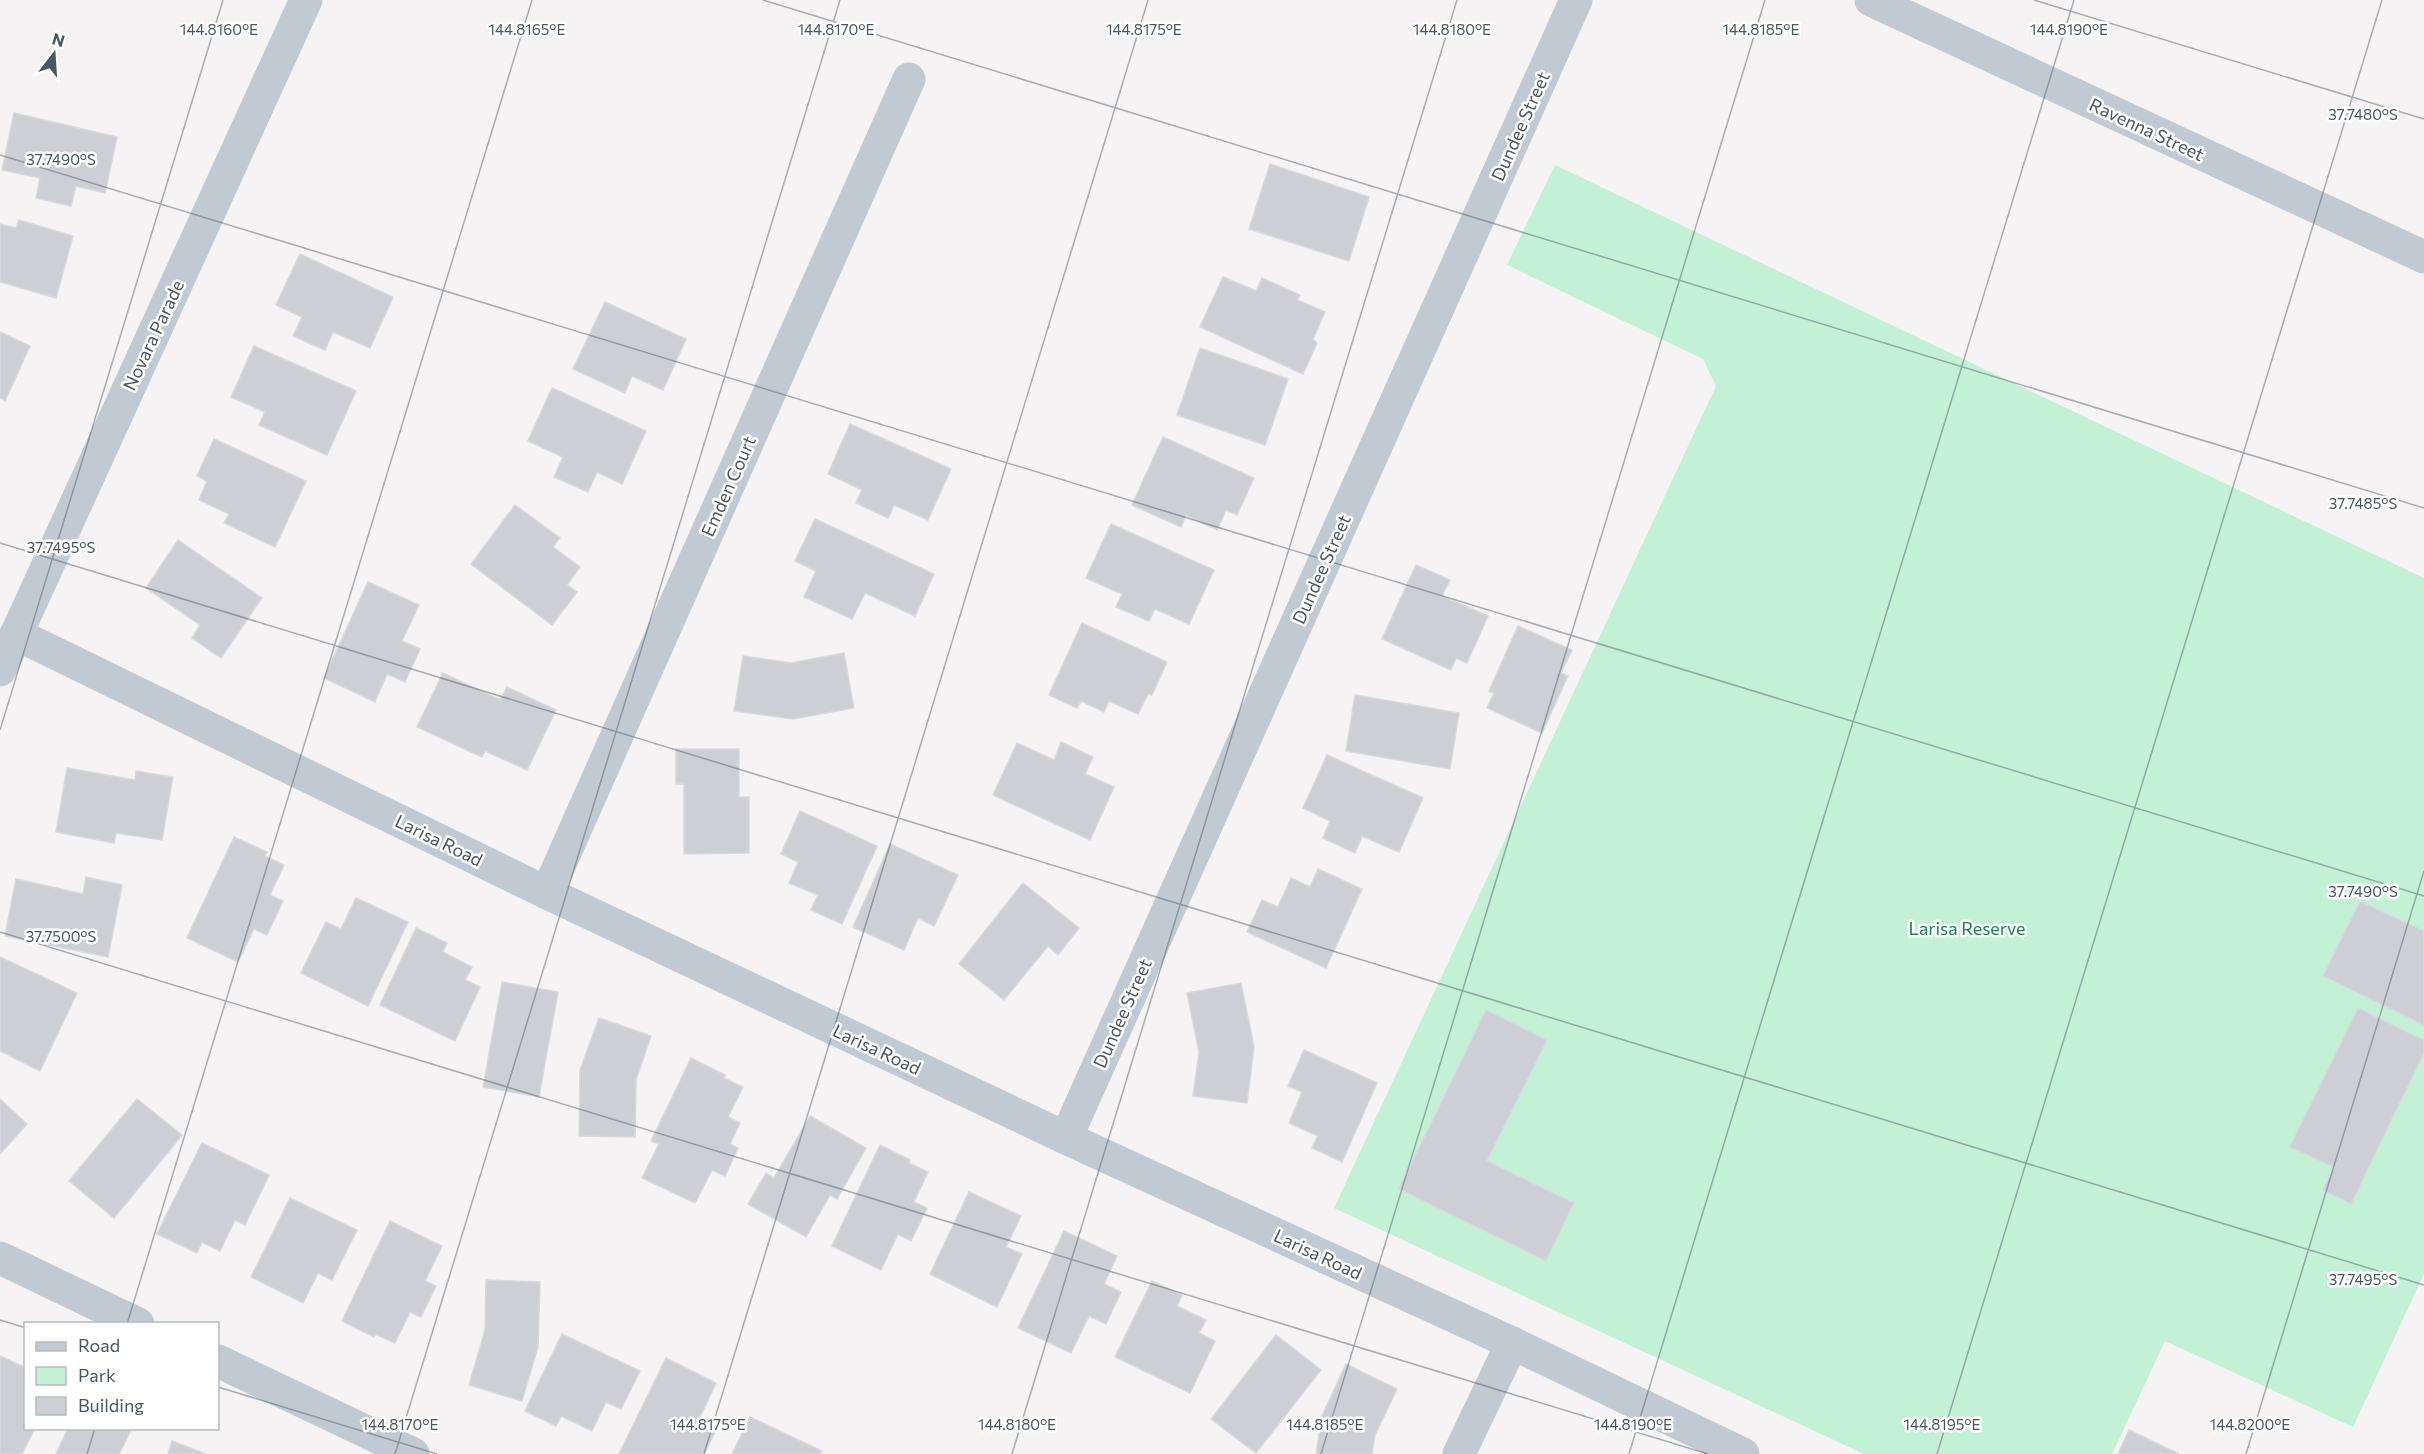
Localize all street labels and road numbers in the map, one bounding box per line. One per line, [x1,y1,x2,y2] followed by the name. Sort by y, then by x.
[1486,68,1554,184] street label: Dundee Street
[2086,93,2208,165] street label: Ravenna Street
[118,276,188,394] street label: Novara Parade
[696,432,760,540] street label: Emden Court
[1287,511,1355,627] street label: Dundee Street
[392,809,486,871] street label: Larisa Road
[1088,955,1156,1071] street label: Dundee Street
[829,1019,925,1079] street label: Larisa Road
[1270,1224,1366,1284] street label: Larisa Road

